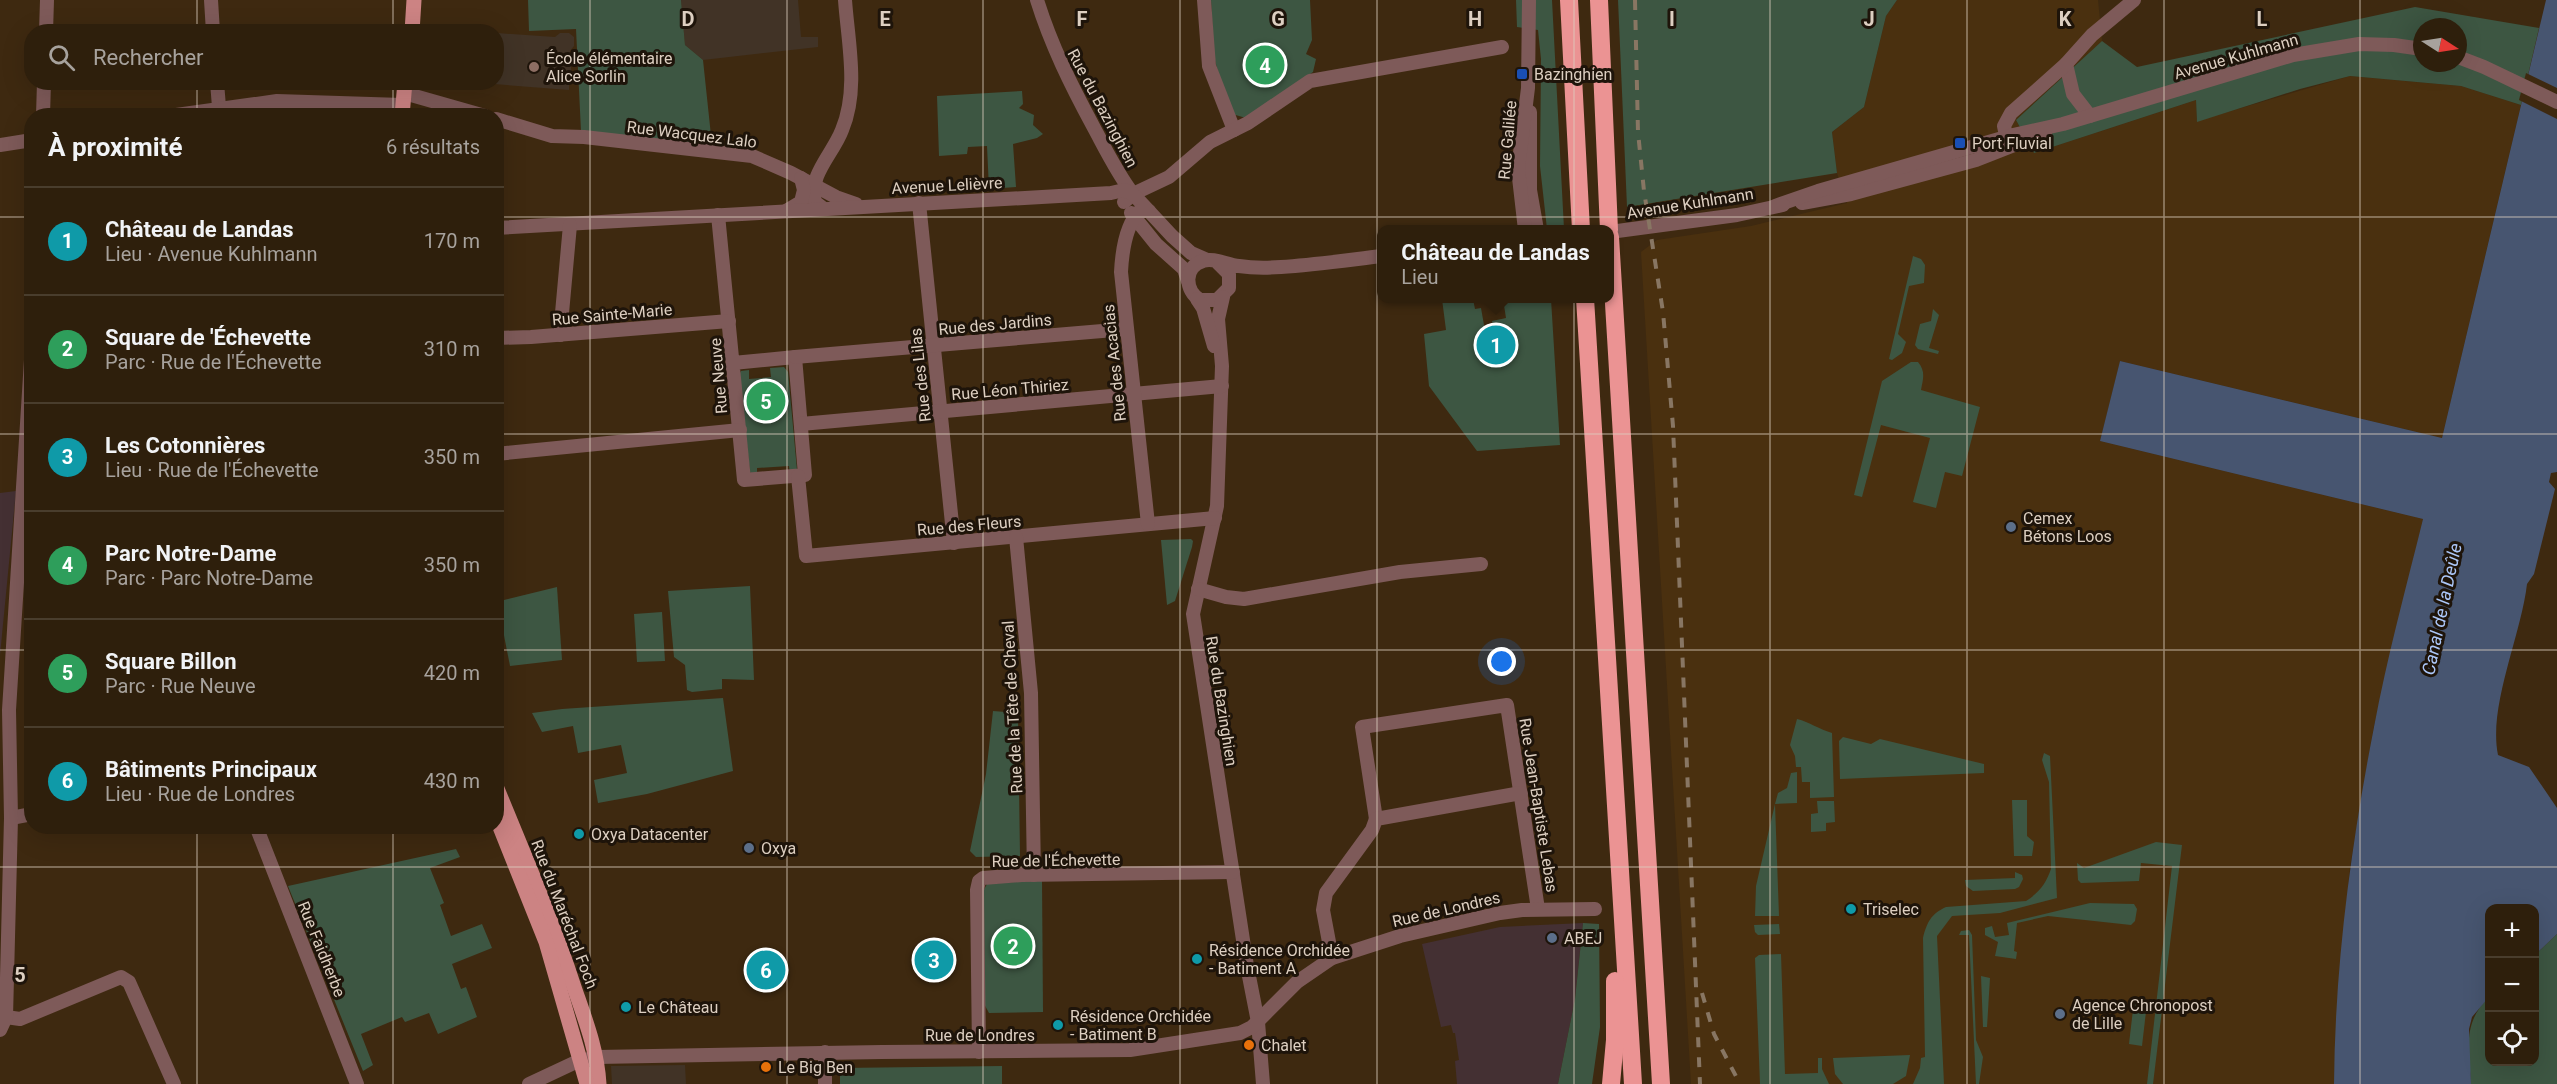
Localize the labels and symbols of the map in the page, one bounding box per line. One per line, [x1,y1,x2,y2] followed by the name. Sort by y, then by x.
[682,7,695,31] text: D
[879,7,891,31] text: E
[1077,7,1088,31] text: F
[1271,7,1285,31] text: G
[1468,7,1482,31] text: H
[1669,7,1675,31] text: I
[1863,7,1875,31] text: J
[2059,7,2072,31] text: K
[2257,7,2268,31] text: L
[2413,18,2467,72] north arrow
[2172,30,2300,83] street label: Avenue Kuhlmann
[1246,42,1284,88] pin: 4
[1063,46,1142,171] street label: Rue du Bazinghien
[546,49,673,86] place label: École élémentaire Alice Sorlin
[527,60,541,74] marker: École élémentaire Alice Sorlin
[1534,65,1612,84] place label: Bazinghien
[1515,67,1529,81] marker: Bazinghien
[1495,100,1520,180] street label: Rue Galilée
[626,117,758,152] street label: Rue Wacquez Lalo
[1972,134,2052,153] place label: Port Fluvial
[1953,136,1967,150] marker: Port Fluvial
[891,173,1003,198] street label: Avenue Lelièvre
[1625,184,1755,223] street label: Avenue Kuhlmann
[551,300,673,329] street label: Rue Sainte-Marie
[1099,303,1130,422] street label: Rue des Acacias
[938,310,1052,339] street label: Rue des Jardins
[1476,322,1516,368] pin: 1
[906,327,935,423] street label: Rue des Lilas
[706,337,731,415] street label: Rue Neuve
[951,375,1070,404] street label: Rue Léon Thiriez
[746,378,786,424] pin: 5
[2023,509,2112,546] place label: Cemex Bétons Loos
[916,511,1022,540] street label: Rue des Fleurs
[2004,520,2018,534] marker: Cemex Bétons Loos
[2417,541,2466,677] water label: Canal de la Deûle
[998,620,1027,794] street label: Rue de la Tête de Cheval
[1202,635,1241,767] street label: Rue du Bazinghien
[1487,647,1516,676] your location
[1515,717,1562,894] street label: Rue Jean-Baptiste Lebas
[591,825,709,844] place label: Oxya Datacenter
[572,827,586,841] marker: Oxya Datacenter
[527,837,602,991] street label: Rue du Maréchal Foch
[761,839,796,858] place label: Oxya
[742,841,756,855] marker: Oxya
[991,850,1121,871] street label: Rue de l'Échevette
[1390,888,1502,931] street label: Rue de Londres
[294,899,349,1000] street label: Rue Faidherbe
[1863,900,1919,919] place label: Triselec
[1844,902,1858,916] marker: Triselec
[994,924,1032,968] pin: 2
[1564,929,1602,948] place label: ABEJ
[1545,931,1559,945] marker: ABEJ
[914,938,954,982] pin: 3
[1209,941,1350,978] place label: Résidence Orchidée - Batiment A
[746,948,786,992] pin: 6
[1190,952,1204,966] marker: Résidence Orchidée - Batiment A
[14,963,26,987] text: 5
[2072,996,2213,1033] place label: Agence Chronopost de Lille
[638,998,718,1017] place label: Le Château
[619,1000,633,1014] marker: Le Château
[1070,1007,1211,1044] place label: Résidence Orchidée - Batiment B
[2053,1007,2067,1021] marker: Agence Chronopost de Lille
[1051,1018,1065,1032] marker: Résidence Orchidée - Batiment B
[925,1026,1035,1045] street label: Rue de Londres
[1261,1036,1307,1055] place label: Chalet
[1242,1038,1256,1052] marker: Chalet
[778,1058,853,1077] place label: Le Big Ben
[759,1060,773,1074] marker: Le Big Ben

